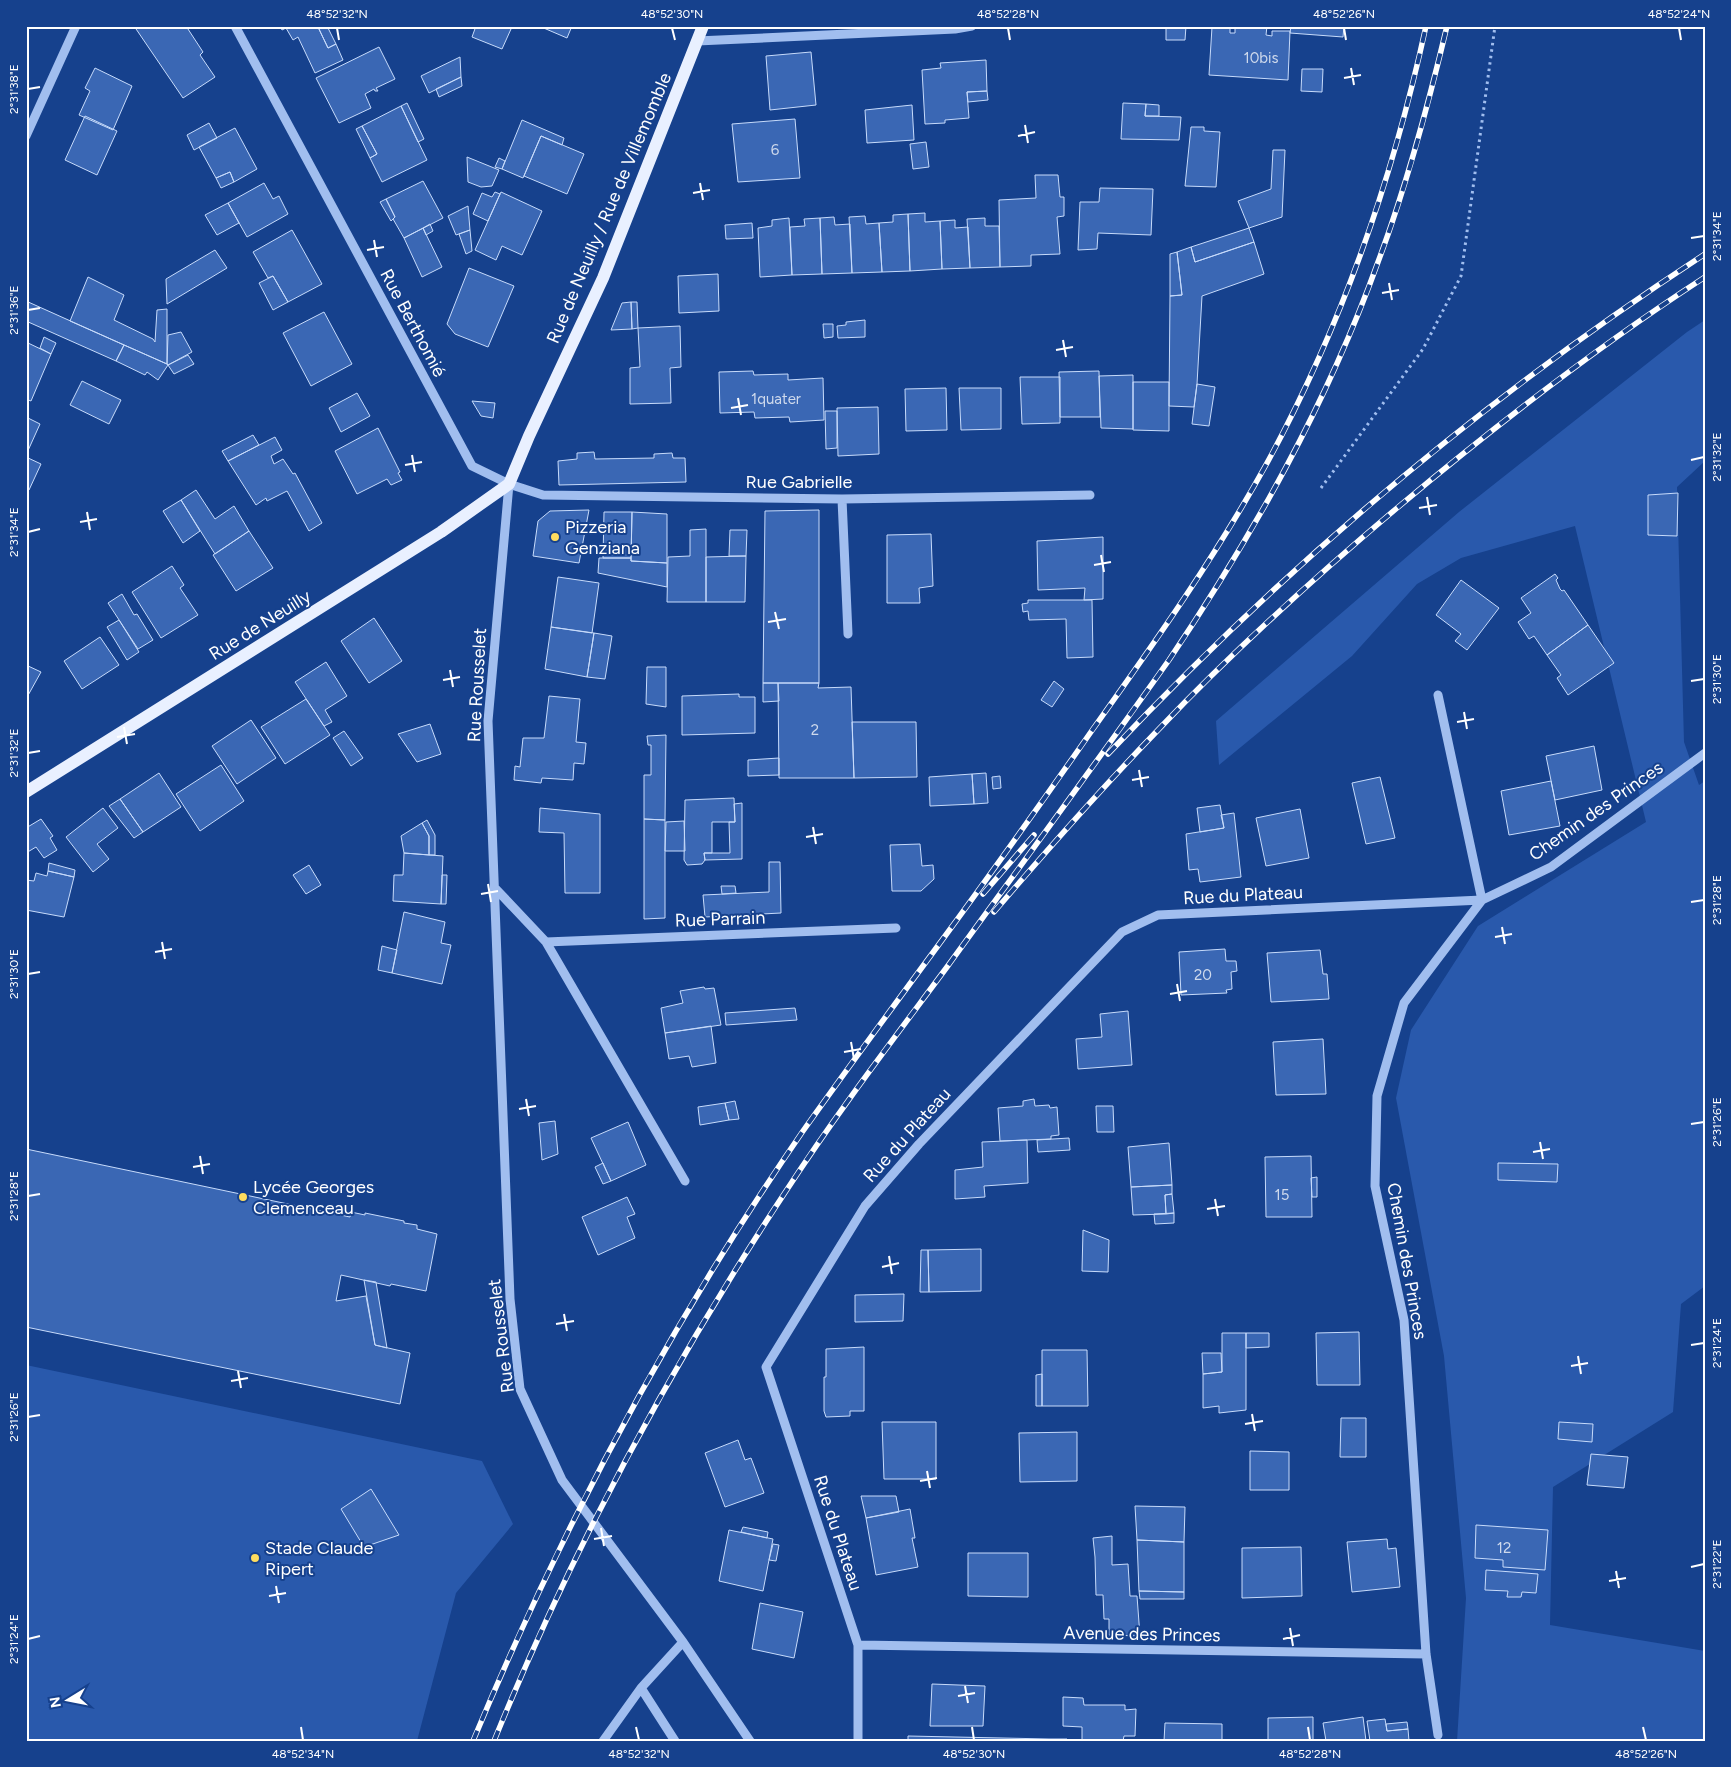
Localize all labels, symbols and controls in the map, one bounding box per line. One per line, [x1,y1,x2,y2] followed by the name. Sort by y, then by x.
[306,7,368,21] text: 48°52'32"N
[641,7,703,21] text: 48°52'30"N
[977,7,1039,21] text: 48°52'28"N
[1313,7,1375,21] text: 48°52'26"N
[1648,7,1710,21] text: 48°52'24"N
[1243,49,1279,67] house number: 10bis
[7,64,21,114] text: 2°31'38"E
[542,69,676,347] street label: Rue de Neuilly / Rue de Villemomble
[771,141,780,159] house number: 6
[1710,211,1724,261] text: 2°31'34"E
[375,265,451,381] street label: Rue Berthomié
[7,285,21,335] text: 2°31'36"E
[751,390,801,408] house number: 1quater
[1710,432,1724,482] text: 2°31'32"E
[746,471,853,493] street label: Rue Gabrielle
[7,507,21,557] text: 2°31'34"E
[565,516,640,559] place label: Pizzeria Genziana
[549,531,561,543] marker: Pizzeria Genziana
[205,585,315,665] street label: Rue de Neuilly
[463,627,491,743] street label: Rue Rousselet
[1710,654,1724,704] text: 2°31'30"E
[811,721,819,739] house number: 2
[7,728,21,778] text: 2°31'32"E
[1525,756,1667,866] street label: Chemin des Princes
[1710,875,1724,925] text: 2°31'28"E
[1183,881,1303,909] street label: Rue du Plateau
[674,906,766,932] street label: Rue Parrain
[7,949,21,999] text: 2°31'30"E
[1194,966,1212,984] house number: 20
[859,1083,955,1187] street label: Rue du Plateau
[1710,1097,1724,1147] text: 2°31'26"E
[7,1171,21,1221] text: 2°31'28"E
[253,1176,374,1219] place label: Lycée Georges Clemenceau
[1382,1181,1432,1341] street label: Chemin des Princes
[1275,1186,1289,1204] house number: 15
[237,1191,249,1203] marker: Lycée Georges Clemenceau
[483,1278,519,1394] street label: Rue Rousselet
[1710,1318,1724,1368] text: 2°31'24"E
[7,1392,21,1442] text: 2°31'26"E
[809,1473,867,1593] street label: Rue du Plateau
[265,1537,374,1580] place label: Stade Claude Ripert
[1497,1539,1511,1557] house number: 12
[1710,1539,1724,1589] text: 2°31'22"E
[249,1552,261,1564] marker: Stade Claude Ripert
[7,1614,21,1664] text: 2°31'24"E
[1063,1622,1221,1646] street label: Avenue des Princes
[42,1674,92,1724] north arrow
[46,1695,65,1709] text: N
[272,1747,334,1761] text: 48°52'34"N
[608,1747,670,1761] text: 48°52'32"N
[943,1747,1005,1761] text: 48°52'30"N
[1279,1747,1341,1761] text: 48°52'28"N
[1615,1747,1677,1761] text: 48°52'26"N

